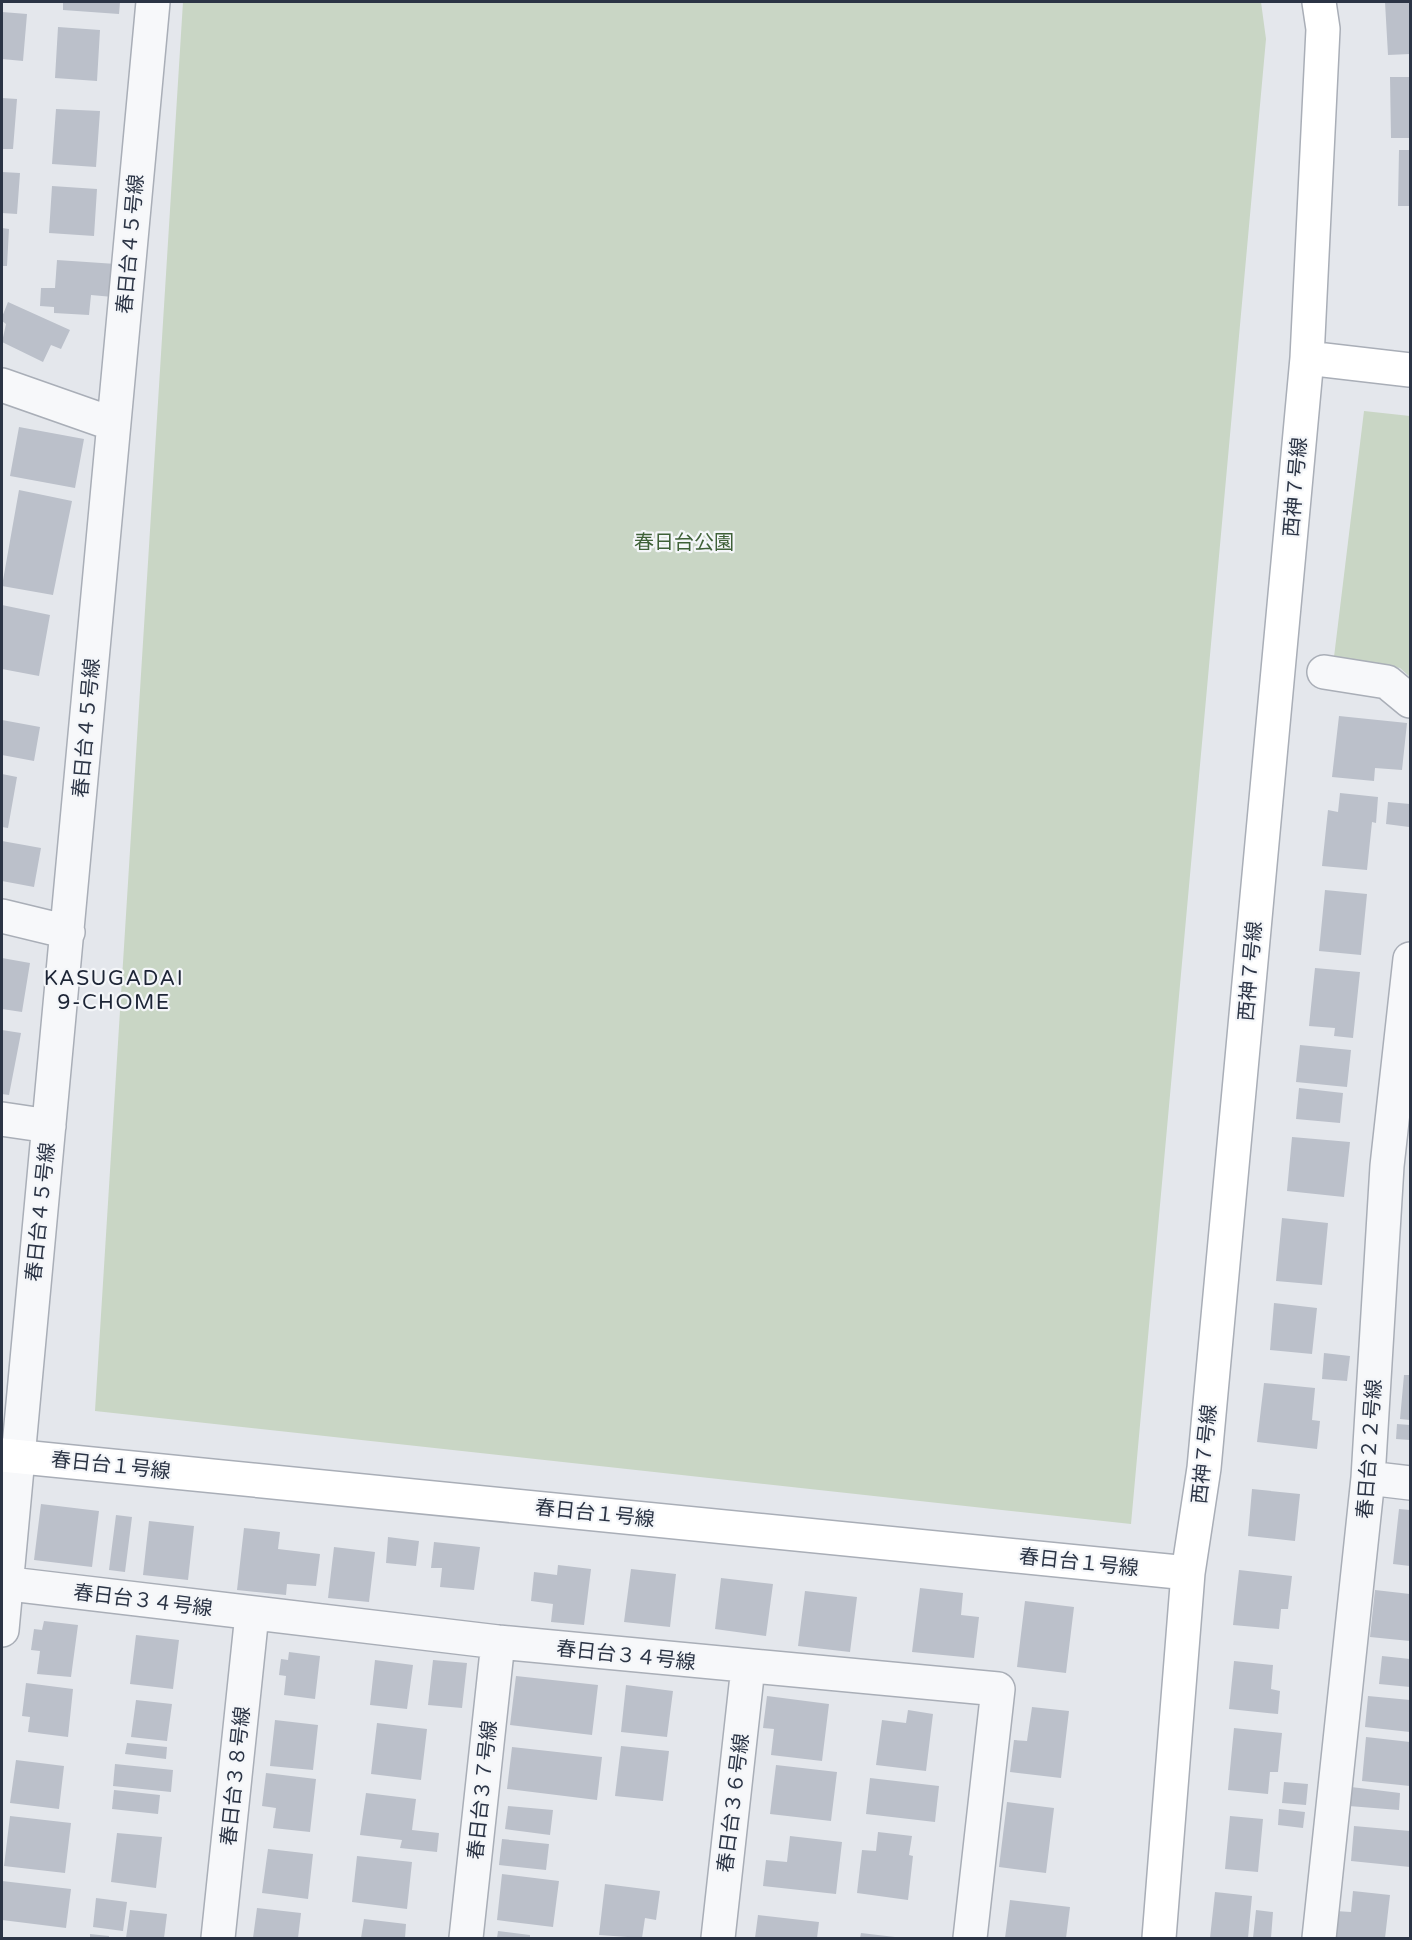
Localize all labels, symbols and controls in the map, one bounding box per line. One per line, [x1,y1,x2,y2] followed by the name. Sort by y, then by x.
[113,173,149,315] street label: 春日台４５号線
[1280,436,1312,538] street label: 西神７号線
[634,531,734,555] park label: 春日台公園
[69,657,105,799] street label: 春日台４５号線
[1235,920,1267,1022] street label: 西神７号線
[44,966,184,1015] district label: KASUGADAI 9-CHOME
[22,1141,60,1283] street label: 春日台４５号線
[1353,1378,1387,1520] street label: 春日台２２号線
[1188,1403,1222,1505] street label: 西神７号線
[50,1448,172,1484] street label: 春日台１号線
[534,1496,656,1532] street label: 春日台１号線
[1018,1545,1140,1581] street label: 春日台１号線
[72,1581,214,1621] street label: 春日台３４号線
[555,1637,697,1675] street label: 春日台３４号線
[217,1705,255,1847] street label: 春日台３８号線
[464,1719,502,1861] street label: 春日台３７号線
[714,1732,754,1874] street label: 春日台３６号線

